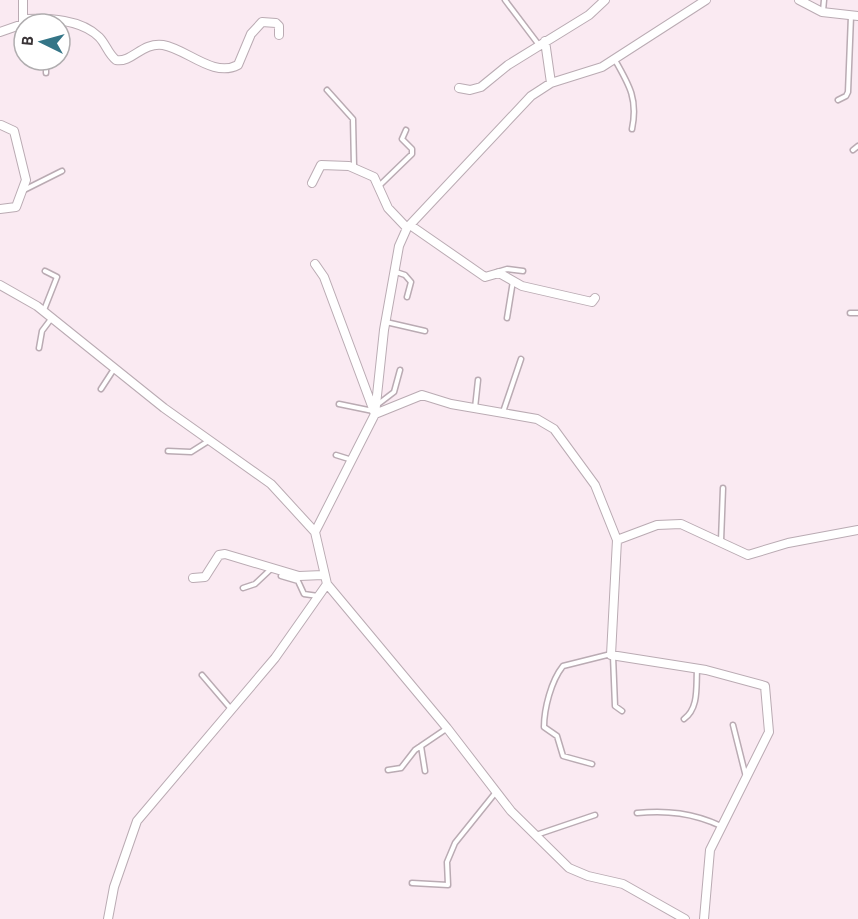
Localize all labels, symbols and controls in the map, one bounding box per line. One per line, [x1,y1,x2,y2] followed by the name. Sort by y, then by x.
[12,12,72,72] north arrow
[16,35,38,46] text: B

